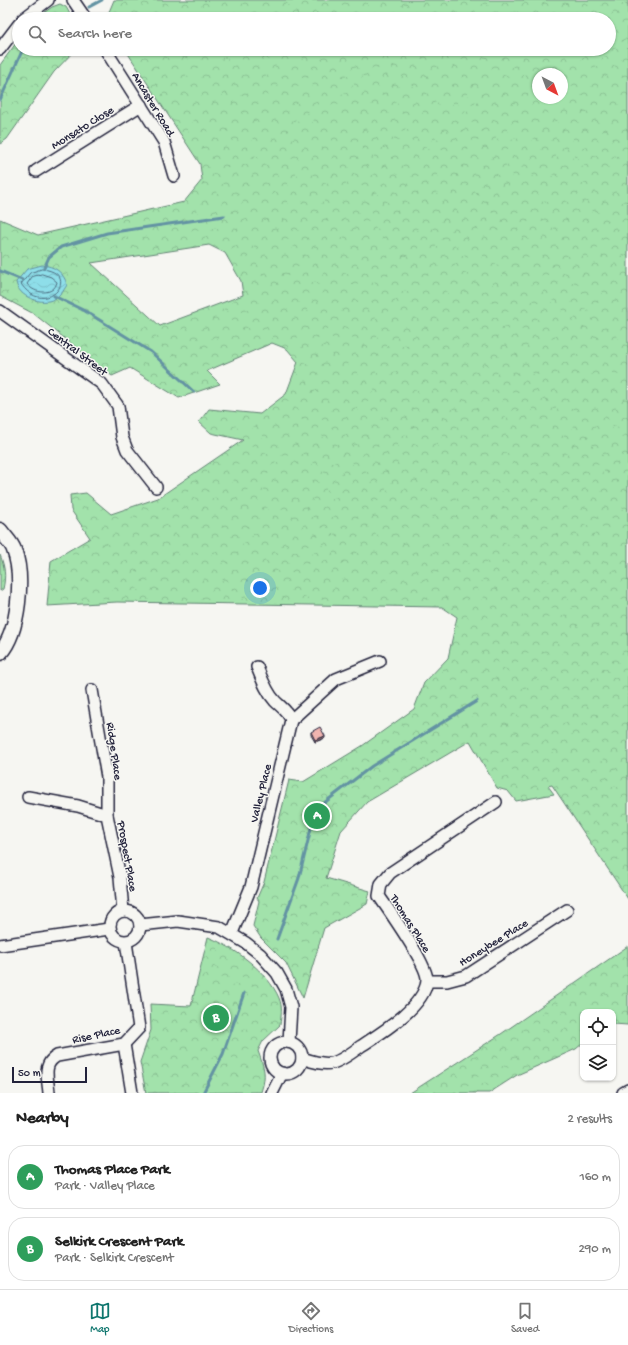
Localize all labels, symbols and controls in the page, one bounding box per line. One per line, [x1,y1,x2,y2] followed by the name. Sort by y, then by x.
[12,12,616,56] search box
[26,23,48,45] icon: search
[58,25,132,43] text: Search here
[532,68,568,104] north arrow
[128,70,177,140] street label: Ancaster Road
[49,103,118,154] street label: Monsato Close
[44,325,111,380] street label: Central Street
[250,578,270,598] your location
[102,722,124,782] street label: Ridge Place
[248,762,276,825] street label: Valley Place
[304,801,330,831] pin: A
[113,819,139,894] street label: Prospect Place
[385,892,433,956] street label: Thomas Place
[457,916,532,970] street label: Honeybee Place
[203,1003,229,1033] pin: B
[580,1009,616,1081] map controls
[580,1009,616,1045] button: locate
[71,1024,122,1048] street label: Rise Place
[580,1045,616,1081] button: layers
[12,1065,87,1084] scale bar
[18,1068,40,1080] text: 50 m
[16,1109,69,1129] text: Nearby
[567,1112,612,1127] text: 2 results
[55,1161,170,1179] text: Thomas Place Park
[26,1170,34,1185] text: A
[579,1170,611,1185] text: 160 m
[55,1179,155,1194] text: Park · Valley Place
[55,1233,183,1251] text: Selkirk Crescent Park
[27,1242,33,1257] text: B
[578,1242,611,1257] text: 290 m
[55,1251,173,1266] text: Park · Selkirk Crescent
[89,1300,111,1336] tab: Map
[289,1300,333,1336] tab: Directions
[511,1300,539,1336] tab: Saved

